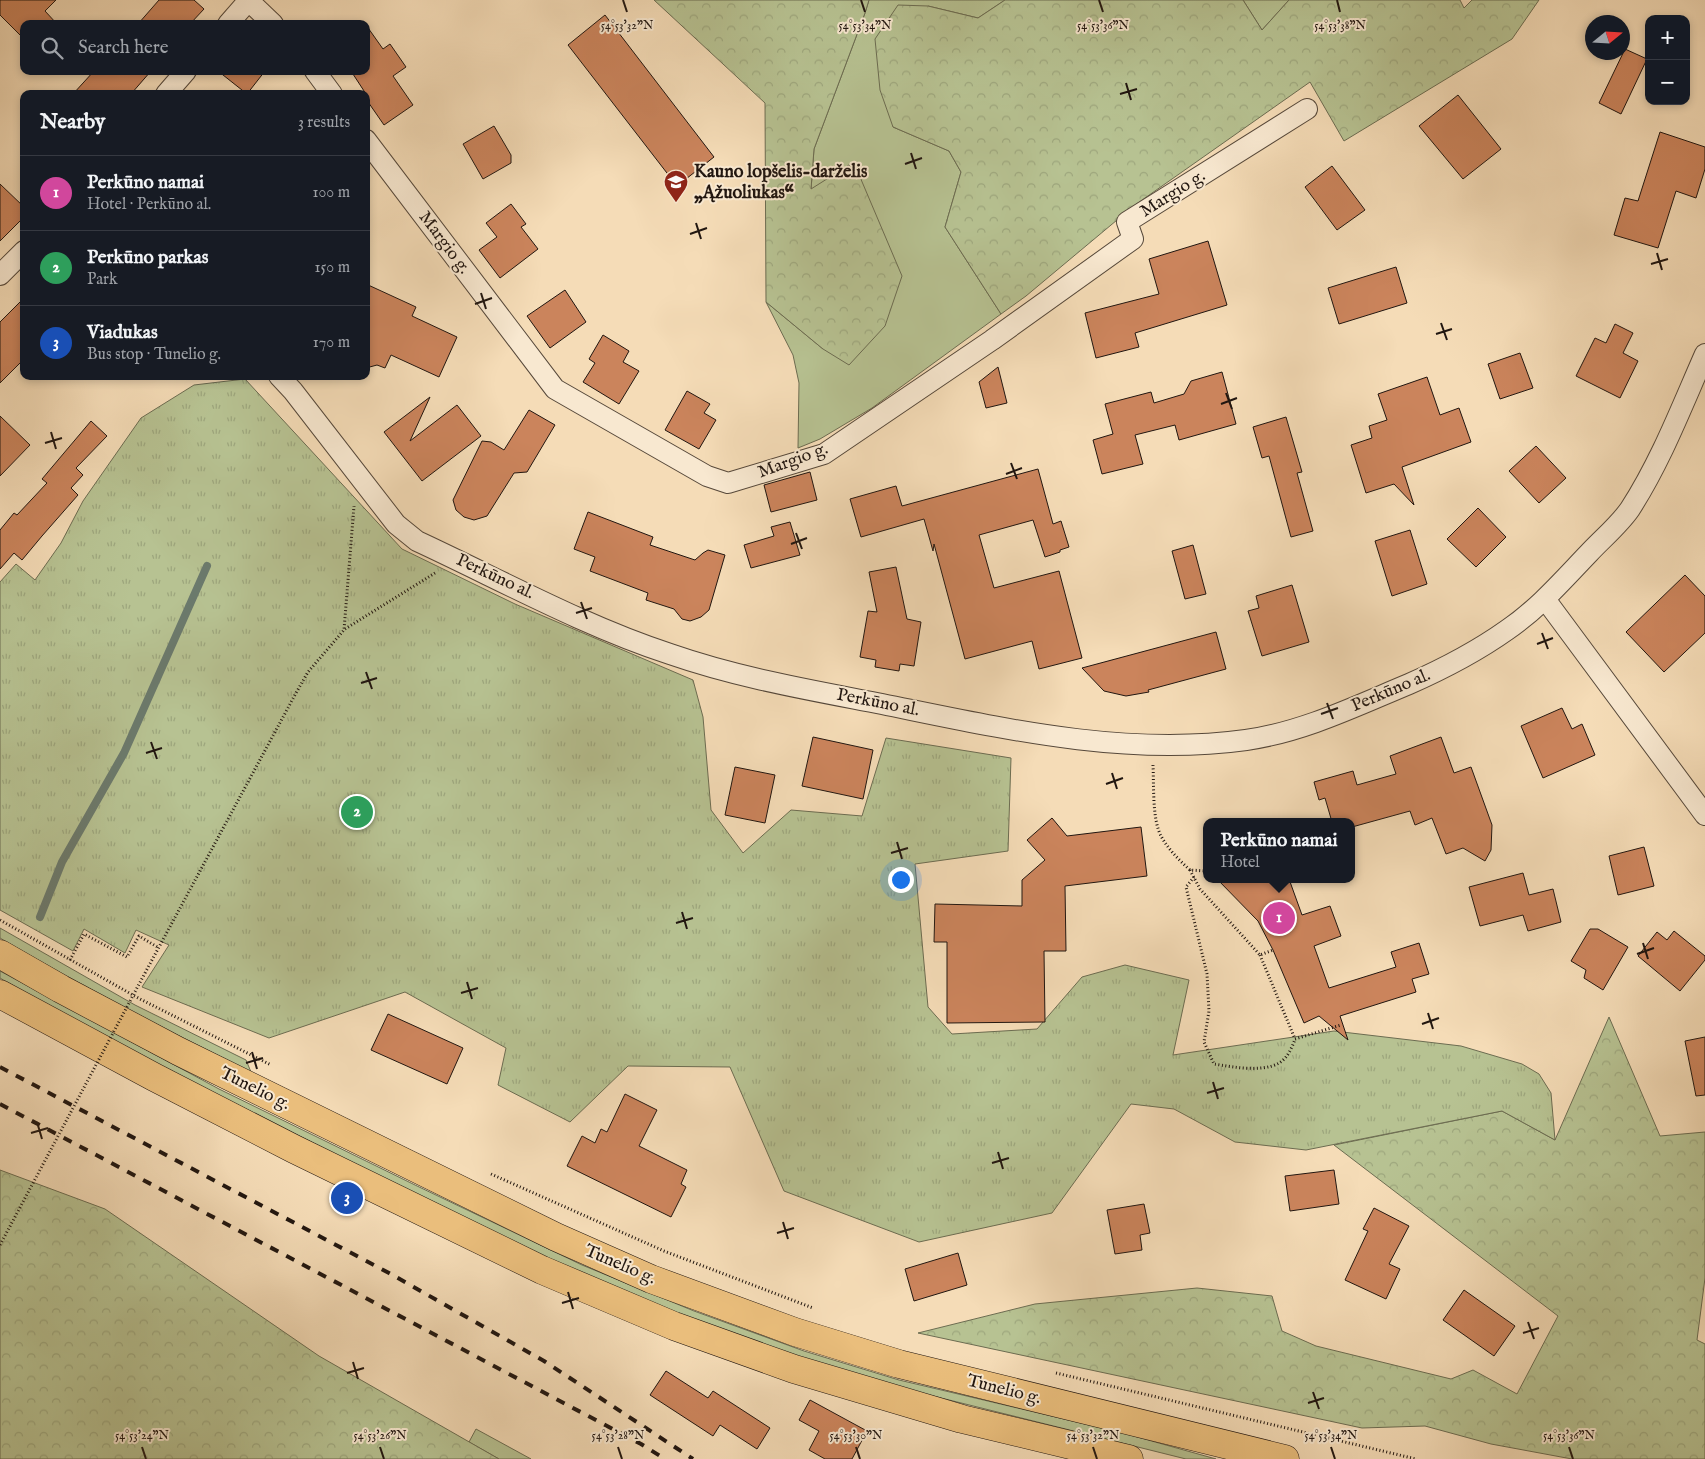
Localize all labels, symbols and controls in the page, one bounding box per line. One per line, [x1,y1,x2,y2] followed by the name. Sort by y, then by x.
[1585,15,1630,60] north arrow
[1645,15,1690,105] map controls
[1645,15,1690,60] button: +
[601,18,654,33] text: 54°53'32"N
[839,18,892,33] text: 54°53'34"N
[1077,18,1130,33] text: 54°53'36"N
[1314,18,1366,33] text: 54°53'38"N
[20,20,370,75] search box
[38,34,66,62] icon: search
[78,36,169,60] text: Search here
[1645,60,1690,105] button: −
[40,109,105,136] text: Nearby
[298,113,350,133] text: 3 results
[694,161,868,205] place label: Kauno lopšelis-darželis „Ąžuoliukas“
[1136,165,1210,223] street label: Margio g.
[663,169,689,203] school or university icon: Kauno lopšelis-darželis „Ąžuoliukas“
[87,171,204,195] text: Perkūno namai
[53,183,59,203] text: 1
[313,183,350,203] text: 100 m
[87,195,211,215] text: Hotel · Perkūno al.
[413,207,475,279] street label: Margio g.
[87,246,208,270] text: Perkūno parkas
[52,258,60,278] text: 2
[315,258,350,278] text: 150 m
[87,270,117,290] text: Park
[87,321,158,345] text: Viadukas
[53,333,59,353] text: 3
[313,333,350,353] text: 170 m
[87,345,221,365] text: Bus stop · Tunelio g.
[755,438,831,484] street label: Margio g.
[452,549,538,605] street label: Perkūno al.
[1348,664,1434,718] street label: Perkūno al.
[835,684,921,722] street label: Perkūno al.
[341,793,373,831] pin: 2
[1203,818,1355,883] popup
[1220,829,1338,853] text: Perkūno namai
[1220,853,1260,873] text: Hotel
[888,867,914,893] your location
[1263,899,1295,937] pin: 1
[216,1062,294,1116] street label: Tunelio g.
[331,1179,363,1217] pin: 3
[581,1240,659,1290] street label: Tunelio g.
[965,1370,1043,1410] street label: Tunelio g.
[115,1428,170,1443] text: 54°53'24"N
[353,1428,407,1443] text: 54°53'26"N
[592,1428,645,1443] text: 54°53'28"N
[830,1428,883,1443] text: 54°53'30"N
[1067,1428,1120,1443] text: 54°53'32"N
[1305,1428,1358,1443] text: 54°53'34"N
[1543,1428,1596,1443] text: 54°53'36"N

